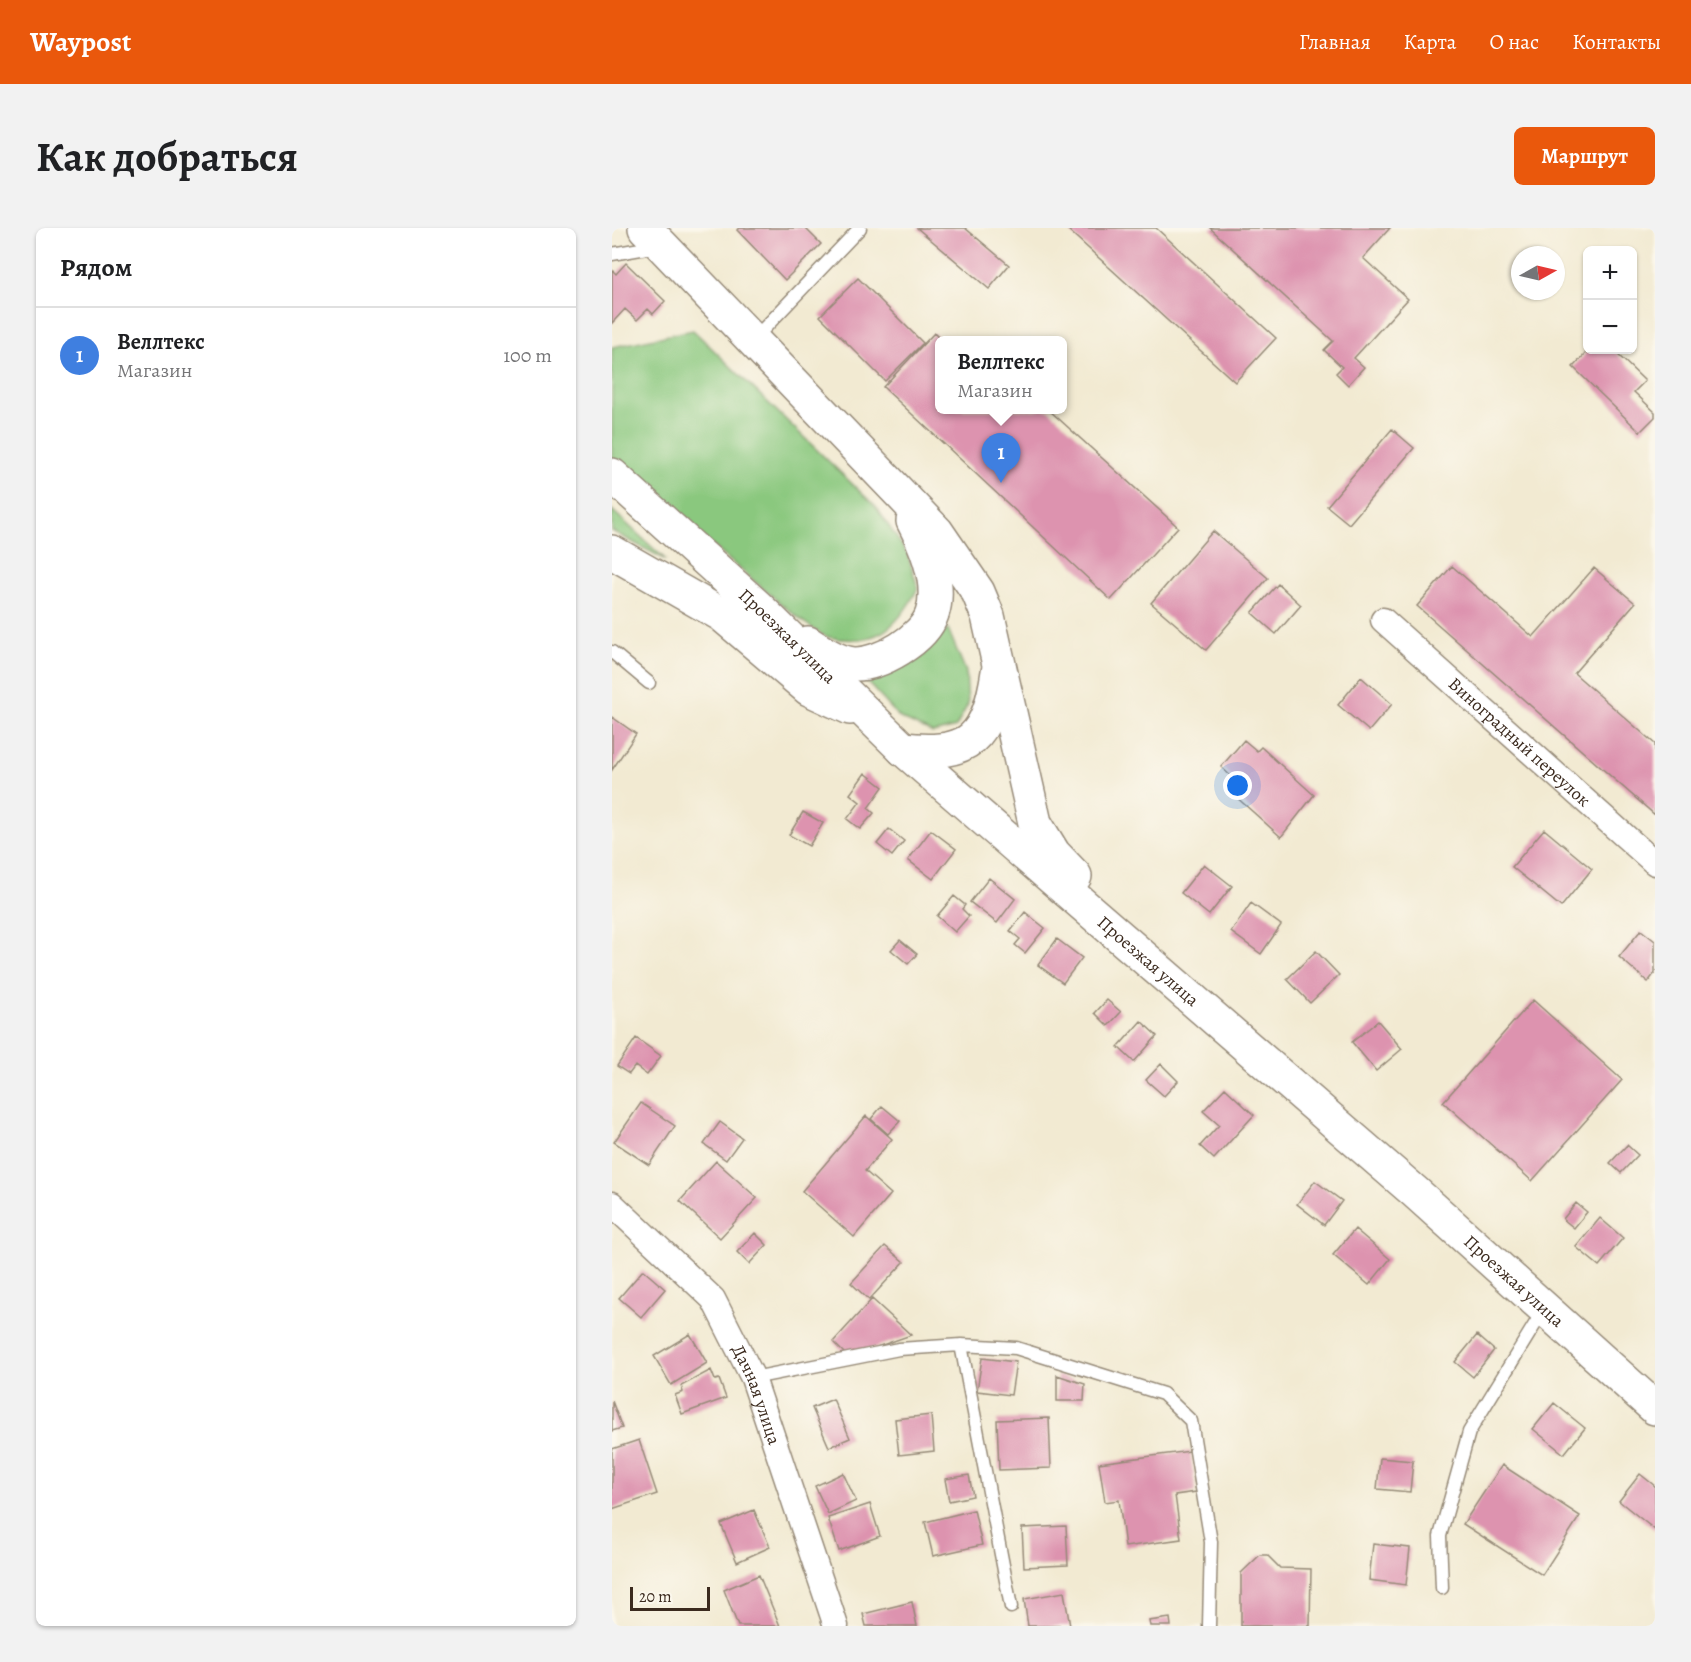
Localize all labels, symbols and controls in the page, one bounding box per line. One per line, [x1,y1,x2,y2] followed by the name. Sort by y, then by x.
[30,23,131,61] text: Waypost
[1299,28,1371,56] text: Главная
[1404,28,1456,56] text: Карта
[1489,28,1539,56] text: О нас
[1572,28,1661,56] text: Контакты
[1514,127,1655,185] button: Маршрут
[36,128,298,185] text: Как добраться
[1511,246,1565,300] north arrow
[1583,246,1637,354] map controls
[1583,246,1637,300] button: +
[60,250,132,285] text: Рядом
[1583,300,1637,354] button: −
[117,327,205,357] text: Веллтекс
[935,336,1067,414] popup
[76,342,83,369] text: 1
[503,342,552,369] text: 100 m
[957,347,1045,377] text: Веллтекс
[117,357,192,384] text: Магазин
[957,377,1033,404] text: Магазин
[982,434,1020,483] pin: 1
[733,583,842,689] street label: Проезжая улица
[1443,672,1596,812] street label: Виноградный переулок
[1223,771,1252,800] your location
[1092,910,1205,1012] street label: Проезжая улица
[1459,1230,1570,1333] street label: Проезжая улица
[726,1340,787,1448] street label: Дачная улица
[630,1584,710,1612] scale bar
[639,1586,672,1608] text: 20 m

